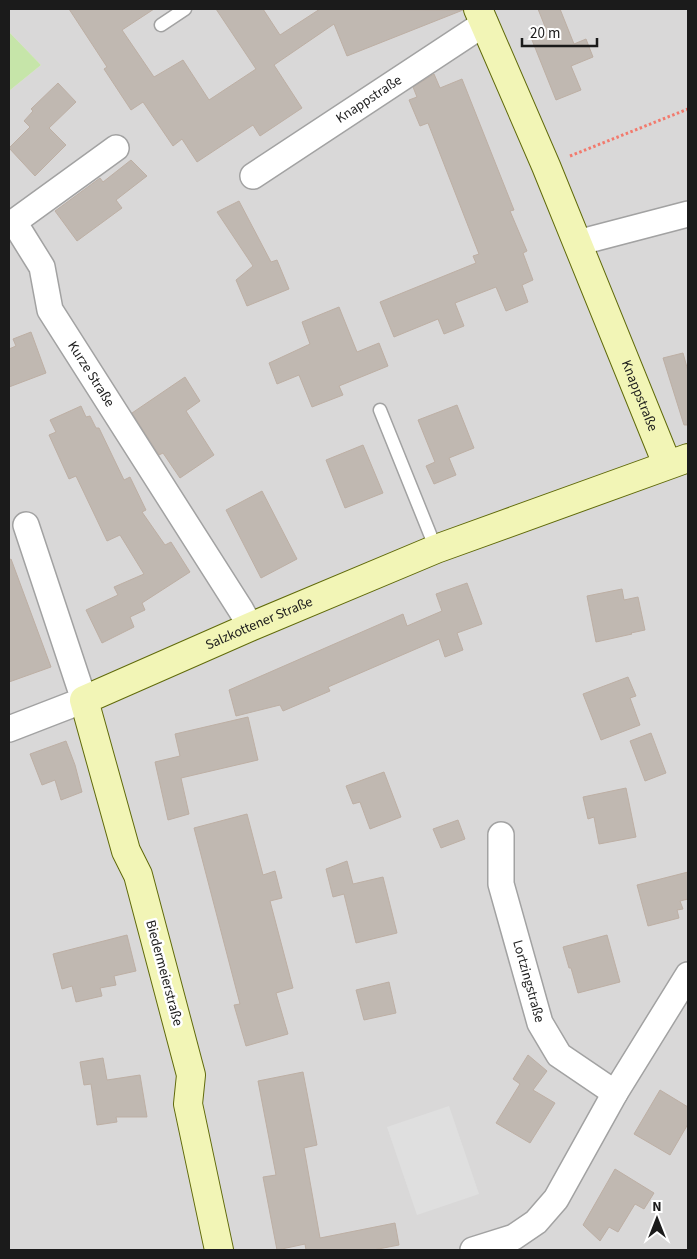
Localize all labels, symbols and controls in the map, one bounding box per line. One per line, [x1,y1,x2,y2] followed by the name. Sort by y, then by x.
[522,15,597,47] scale bar
[530,23,560,44] text: 20 m
[332,70,406,129] street label: Knappstraße
[63,338,119,411] street label: Kurze Straße
[616,357,663,434] street label: Knappstraße
[202,592,316,655] street label: Salzkottener Straße
[140,918,188,1028] street label: Biedermeierstraße
[507,938,549,1025] street label: Lortzingstraße
[632,1194,682,1244] north arrow
[652,1197,662,1217] text: N

